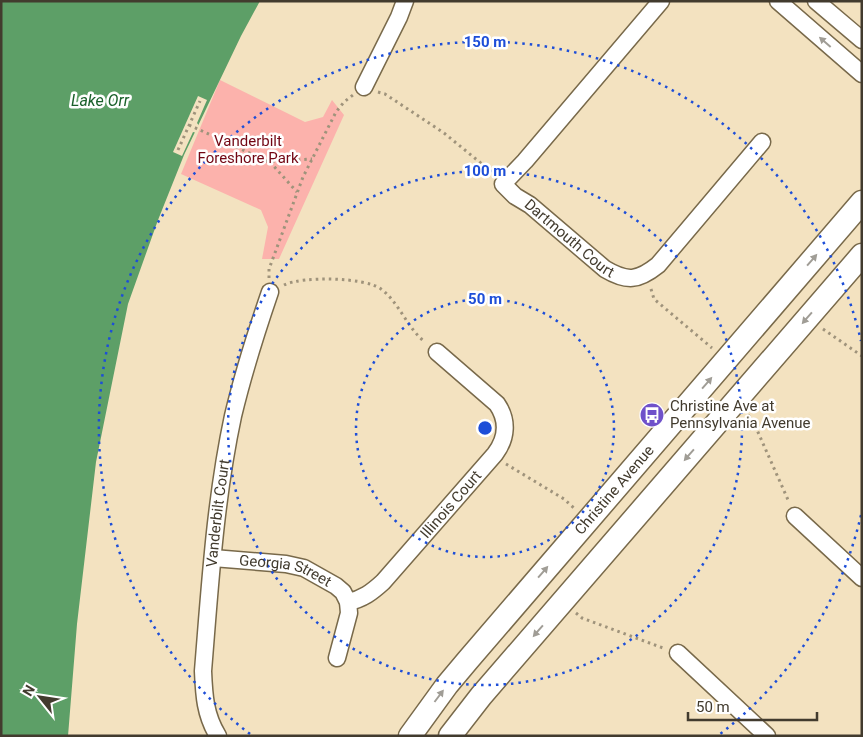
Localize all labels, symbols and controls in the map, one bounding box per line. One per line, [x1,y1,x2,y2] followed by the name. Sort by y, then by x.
[464,33,506,51] text: 150 m
[819,37,831,48] one-way arrow
[71,91,130,110] water label: Lake Orr
[198,132,299,167] park label: Vanderbilt Foreshore Park
[464,162,506,180] text: 100 m
[521,195,617,282] street label: Dartmouth Court
[807,253,818,266] one-way arrow
[468,290,502,308] text: 50 m
[801,312,813,324] one-way arrow
[701,376,712,389] one-way arrow
[670,397,811,432] place label: Christine Ave at Pennsylvania Avenue
[639,402,665,428] bus stop icon: Christine Ave at Pennsylvania Avenue
[476,419,494,437] centre of rings
[571,442,658,538] street label: Christine Avenue
[684,448,695,461] one-way arrow
[203,458,234,568] street label: Vanderbilt Court
[416,467,485,542] street label: Illinois Court
[239,551,335,591] street label: Georgia Street
[537,566,549,578] one-way arrow
[532,624,543,637] one-way arrow
[15,672,65,722] north arrow
[19,682,38,699] text: N
[433,690,444,703] one-way arrow
[688,690,817,722] scale bar
[696,698,730,716] text: 50 m

